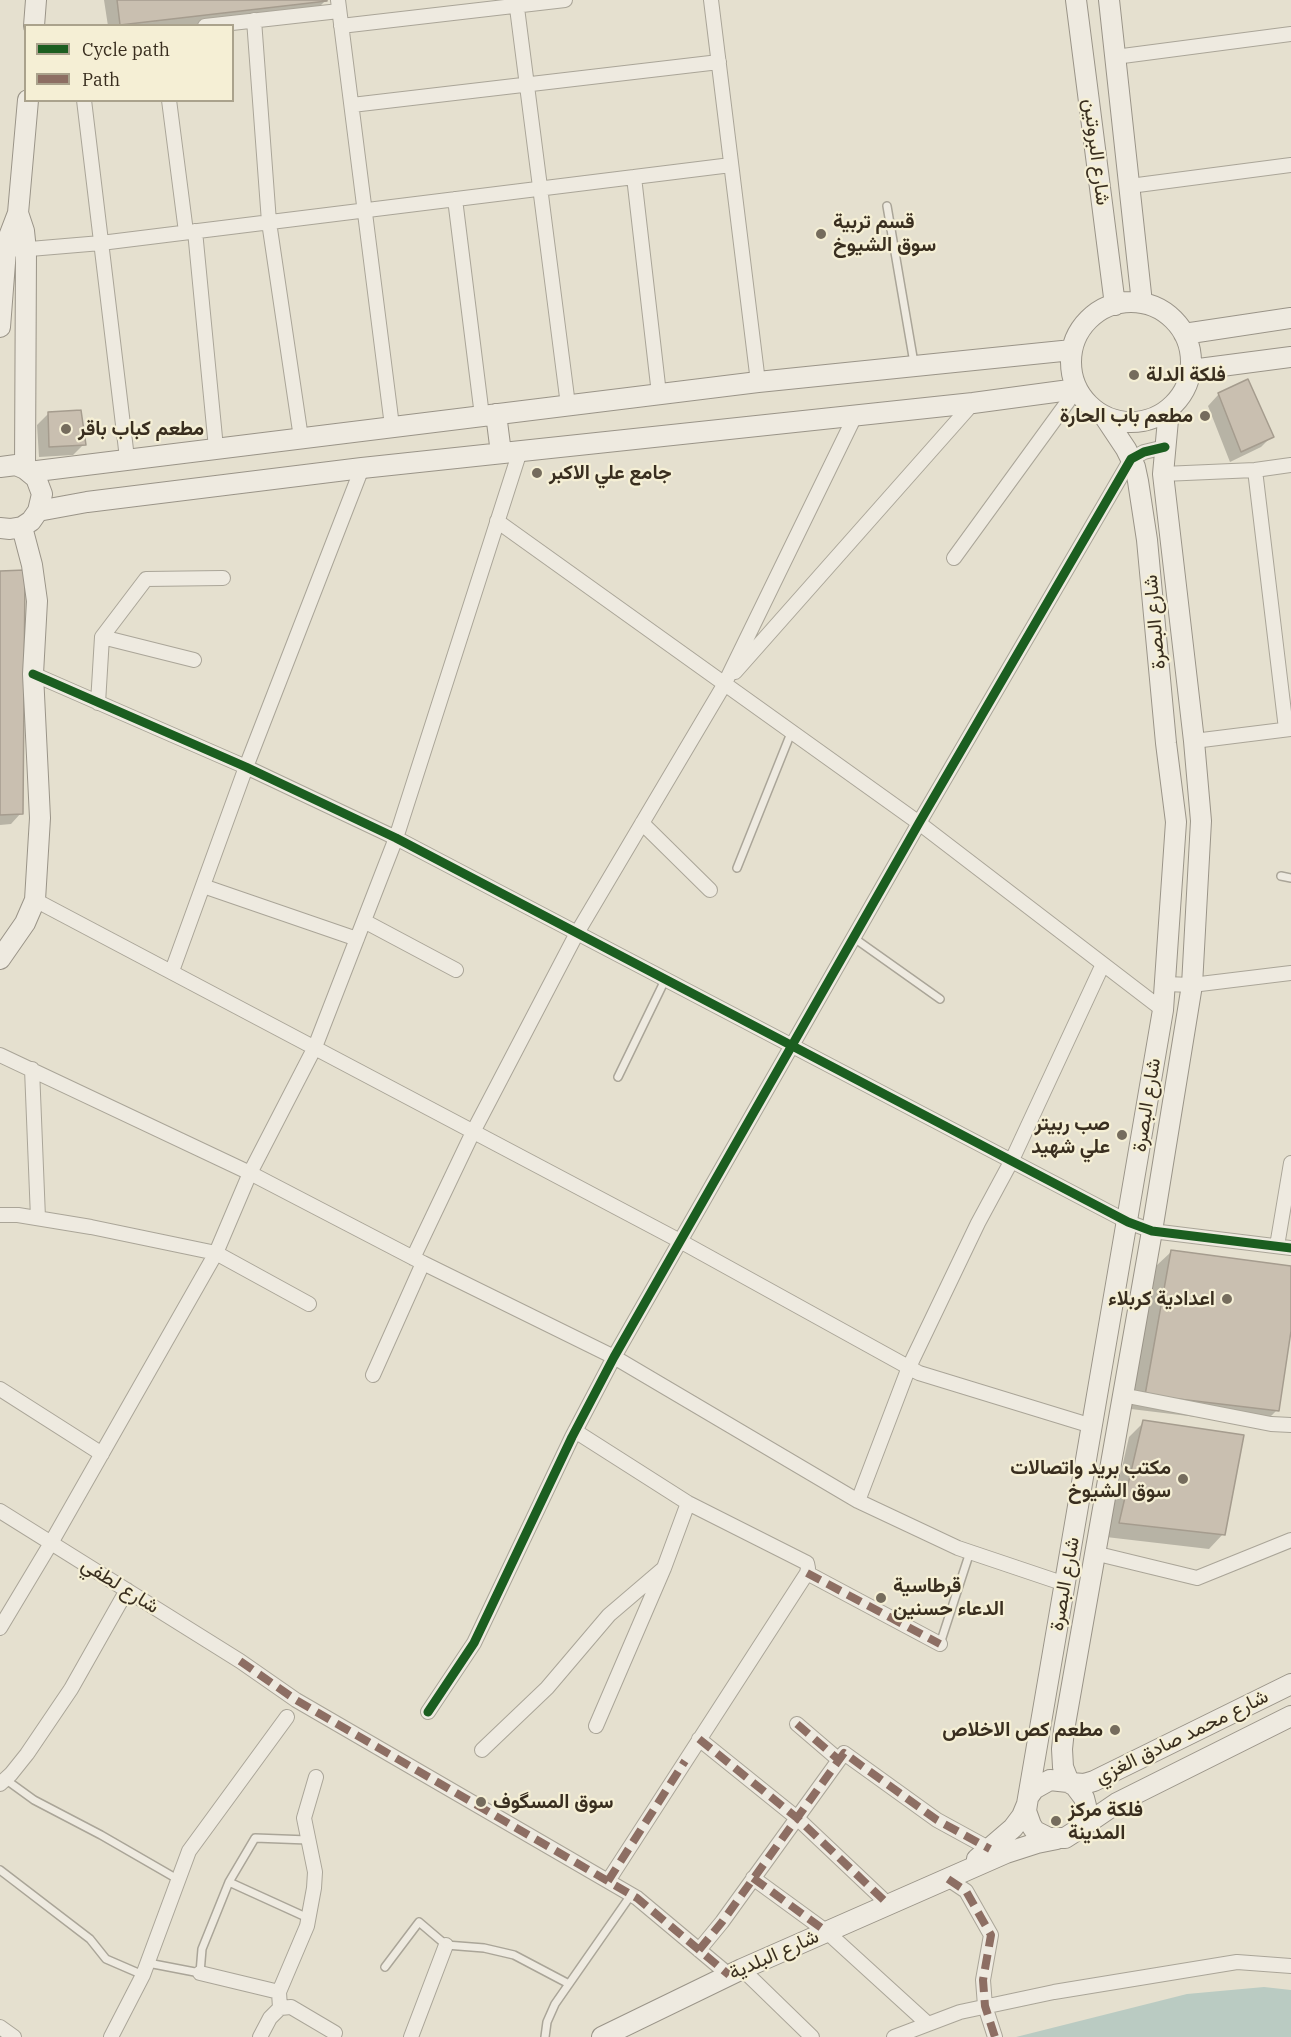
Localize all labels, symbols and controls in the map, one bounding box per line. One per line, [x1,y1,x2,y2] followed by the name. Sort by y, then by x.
[24,24,234,102] legend
[82,38,170,61] text: Cycle path
[82,68,120,91] text: Path
[1078,97,1114,207] street label: شارع البروتين
[833,210,936,257] place label: قسم تربية سوق الشيوخ
[814,227,828,241] marker: قسم تربية سوق الشيوخ
[1146,363,1226,387] place label: فلكة الدلة
[1127,368,1141,382] marker: فلكة الدلة
[1060,404,1193,428] place label: مطعم باب الحارة
[1198,409,1212,423] marker: مطعم باب الحارة
[78,417,204,441] place label: مطعم كباب باقر
[59,422,73,436] marker: مطعم كباب باقر
[549,461,672,485] place label: جامع علي الاكبر
[530,466,544,480] marker: جامع علي الاكبر
[1139,574,1171,670] street label: شارع البصرة
[1128,1056,1166,1154] street label: شارع البصرة
[1031,1112,1110,1159] place label: صب ربيتر علي شهيد
[1115,1128,1129,1142] marker: صب ربيتر علي شهيد
[1108,1287,1215,1311] place label: اعدادية كربلاء
[1220,1292,1234,1306] marker: اعدادية كربلاء
[1010,1456,1171,1503] place label: مكتب بريد واتصالات سوق الشيوخ
[1176,1472,1190,1486] marker: مكتب بريد واتصالات سوق الشيوخ
[1045,1535,1085,1633] street label: شارع البصرة
[77,1553,163,1619] street label: شارع لطفي
[893,1574,1004,1621] place label: قرطاسية الدعاء حسنين
[874,1591,888,1605] marker: قرطاسية الدعاء حسنين
[1092,1685,1272,1789] street label: شارع محمد صادق الغزي
[942,1718,1103,1742] place label: مطعم كص الاخلاص
[1108,1723,1122,1737] marker: مطعم كص الاخلاص
[493,1790,613,1814] place label: سوق المسگوف
[474,1795,488,1809] marker: سوق المسگوف
[1068,1798,1143,1845] place label: فلكة مركز المدينة
[1049,1814,1063,1828] marker: فلكة مركز المدينة
[725,1925,823,1985] street label: شارع البلدية

